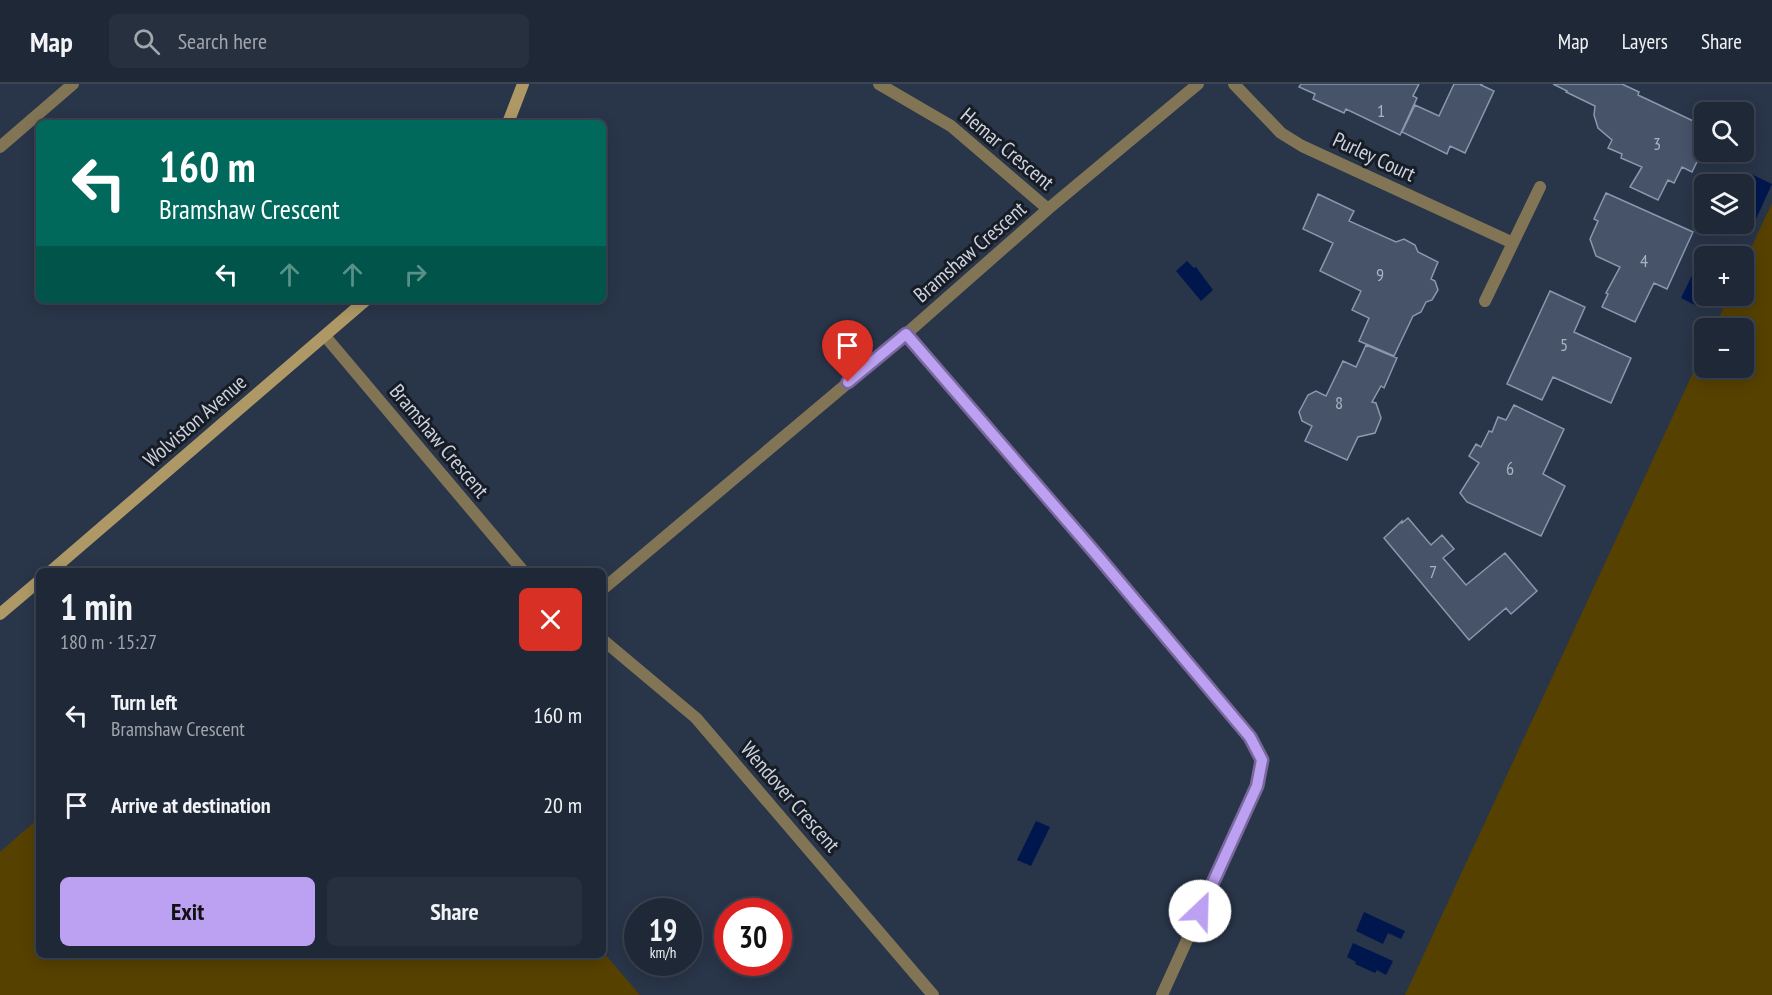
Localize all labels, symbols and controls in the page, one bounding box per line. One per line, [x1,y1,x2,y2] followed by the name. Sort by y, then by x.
[109,14,529,68] search box
[30,23,73,60] text: Map
[130,25,163,58] icon: search
[178,27,267,55] text: Search here
[1558,28,1589,55] text: Map
[1622,28,1668,55] text: Layers
[1701,28,1742,55] text: Share
[1377,99,1385,122] house number: 1
[955,102,1060,196] street label: Hemar Crescent
[1694,102,1754,378] map controls
[1694,102,1754,162] button: search
[1329,126,1420,187] street label: Purley Court
[1653,132,1661,155] house number: 3
[159,139,256,194] text: 160 m
[60,144,138,222] icon: left
[1694,174,1754,234] button: layers
[159,192,340,226] text: Bramshaw Crescent
[908,195,1032,308] street label: Bramshaw Crescent
[1694,246,1754,306] button: +
[1640,249,1648,272] house number: 4
[210,258,243,291] icon: left
[273,258,306,291] icon: ahead
[336,258,369,291] icon: ahead
[399,258,432,291] icon: right
[1376,263,1384,286] house number: 9
[1694,318,1754,378] button: −
[822,320,873,382] pin
[831,329,864,362] icon: arrive
[1560,333,1568,356] house number: 5
[138,368,252,473] street label: Wolviston Avenue
[384,378,495,503] street label: Bramshaw Crescent
[1335,391,1343,414] house number: 8
[1506,457,1514,480] house number: 6
[1429,560,1437,583] house number: 7
[60,583,133,630] text: 1 min
[519,588,582,651] button: close
[60,629,157,655] text: 180 m · 15:27
[111,688,177,716] text: Turn left
[60,699,93,732] icon: left
[533,701,582,729] text: 160 m
[111,716,245,742] text: Bramshaw Crescent
[735,736,846,858] street label: Wendover Crescent
[60,789,93,822] icon: arrive
[111,791,271,819] text: Arrive at destination
[543,791,582,819] text: 20 m
[60,877,315,946] button: Exit
[327,877,582,946] button: Share
[1168,879,1232,943] position arrow
[714,898,792,976] speed limit sign: 30
[649,910,677,949] text: 19
[650,943,676,962] text: km/h

